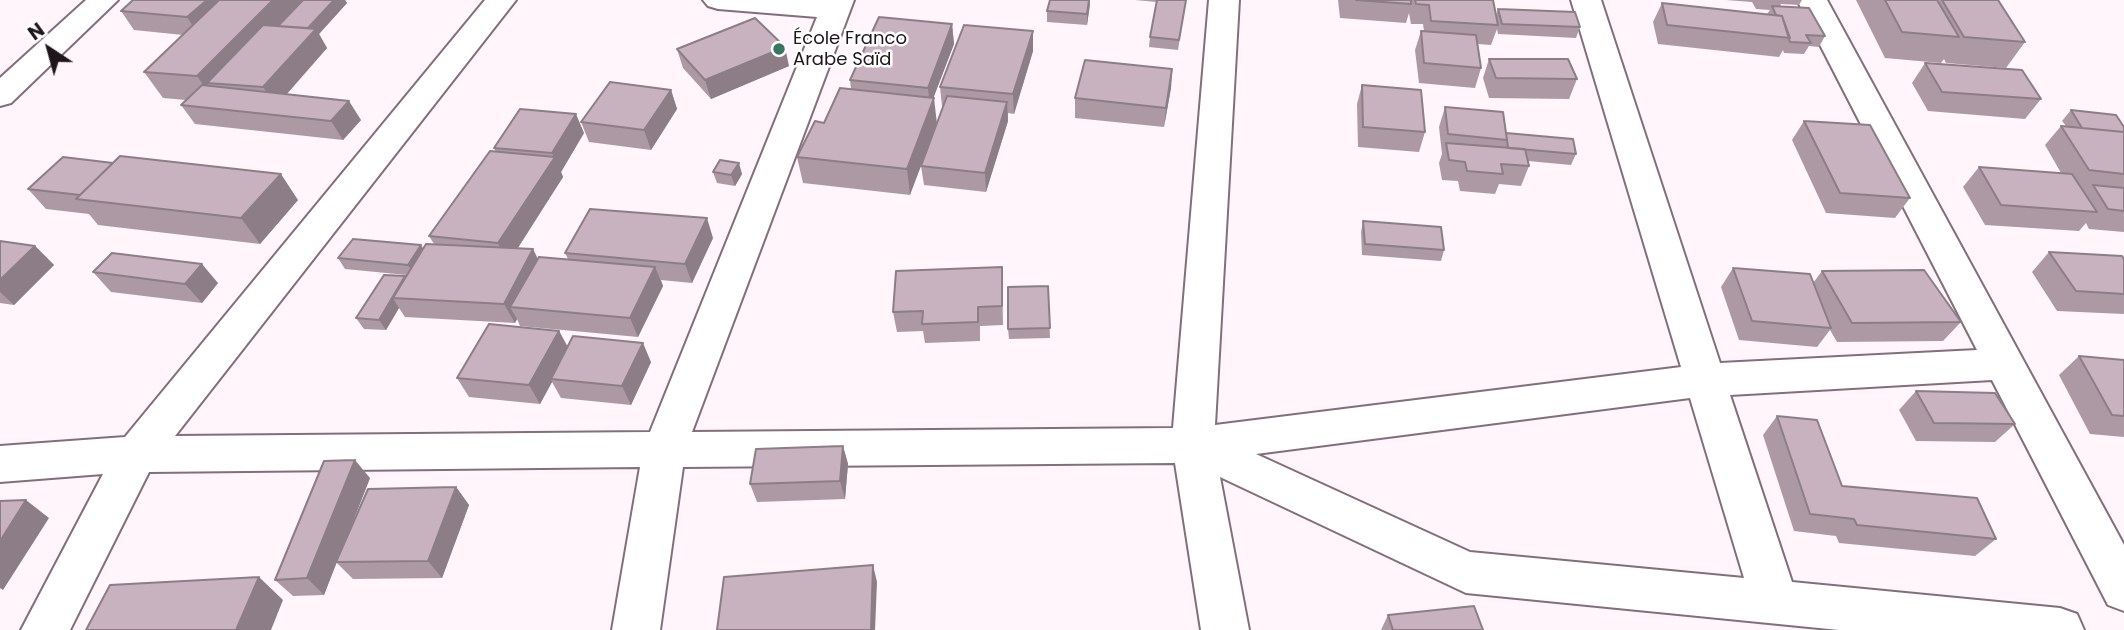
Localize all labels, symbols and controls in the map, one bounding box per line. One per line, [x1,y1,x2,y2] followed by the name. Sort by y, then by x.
[14,14,84,84] north arrow
[23,16,50,47] text: N
[793,28,907,70] place label: École Franco Arabe Saïd
[771,41,787,57] marker: École Franco Arabe Saïd

